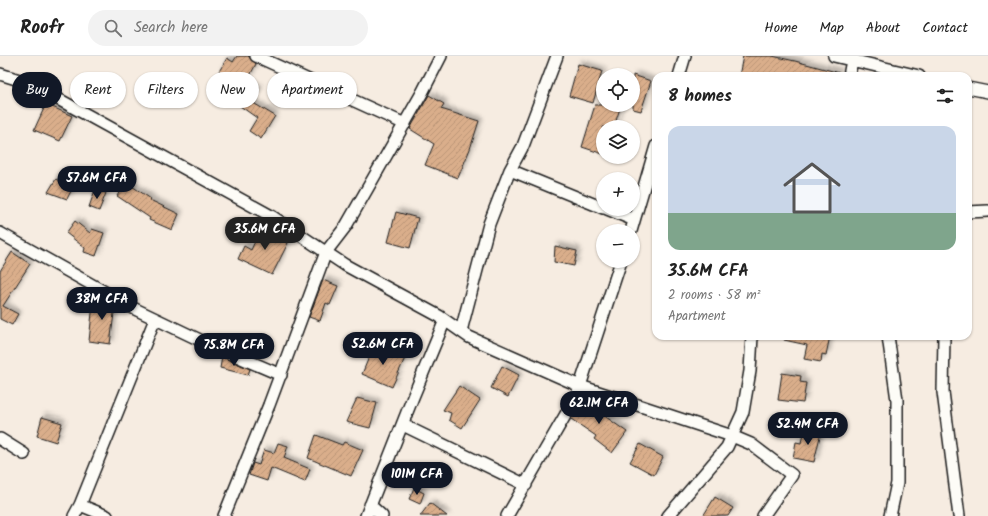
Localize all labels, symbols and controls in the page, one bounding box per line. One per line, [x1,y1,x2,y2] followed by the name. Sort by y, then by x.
[88,10,368,46] search box
[20,13,64,43] text: Roofr
[134,16,208,40] text: Search here
[102,17,124,39] icon: search
[764,17,798,39] text: Home
[820,17,844,39] text: Map
[866,17,900,39] text: About
[922,17,968,39] text: Contact
[596,68,640,268] map controls
[596,68,640,112] button: locate
[12,72,62,108] chip: Buy
[70,72,126,108] chip: Rent
[134,72,198,108] chip: Filters
[206,72,259,108] chip: New
[267,72,357,108] chip: Apartment
[668,83,732,110] text: 8 homes
[934,85,956,107] icon: filters
[596,120,640,164] button: layers
[776,152,848,224] icon: home
[51,166,143,200] pin: 57.6M CFA
[67,168,127,189] text: 57.6M CFA
[596,172,640,216] button: +
[219,217,311,251] pin: 35.6M CFA
[234,219,296,240] text: 35.6M CFA
[596,224,640,268] button: −
[668,258,749,285] text: 35.6M CFA
[668,285,761,306] text: 2 rooms · 58 m²
[65,287,139,321] pin: 38M CFA
[76,289,128,310] text: 38M CFA
[668,306,726,327] text: Apartment
[337,332,429,366] pin: 52.6M CFA
[188,333,280,367] pin: 75.8M CFA
[352,334,414,355] text: 52.6M CFA
[203,335,265,356] text: 75.8M CFA
[553,391,645,425] pin: 62.1M CFA
[569,393,629,414] text: 62.1M CFA
[762,412,854,446] pin: 52.4M CFA
[777,414,839,435] text: 52.4M CFA
[376,462,458,496] pin: 101M CFA
[391,464,443,485] text: 101M CFA

